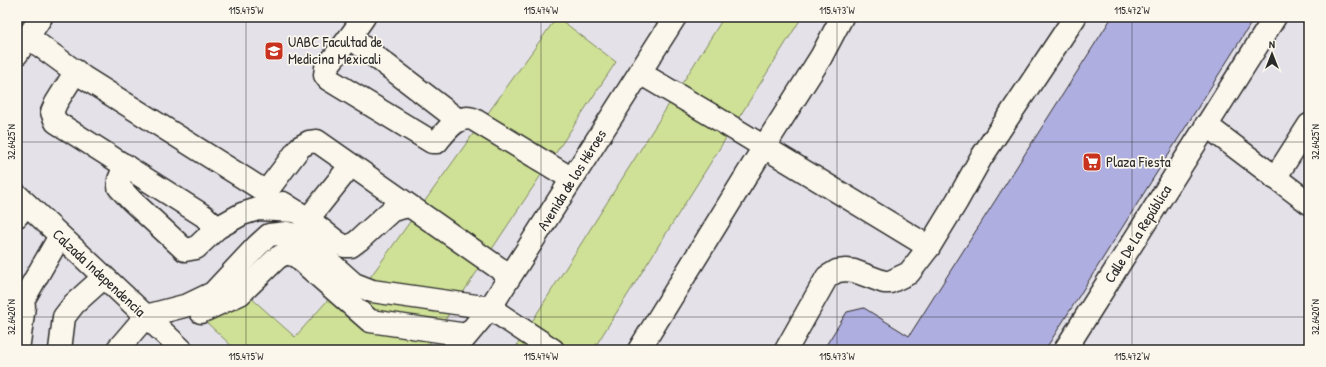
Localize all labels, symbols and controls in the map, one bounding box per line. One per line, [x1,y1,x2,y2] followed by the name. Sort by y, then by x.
[228,4,264,17] text: 115.475°W
[524,4,559,17] text: 115.474°W
[819,4,855,17] text: 115.473°W
[1114,4,1151,17] text: 115.472°W
[288,31,382,69] place label: UABC Facultad de Medicina Mexicali
[1252,34,1292,74] north arrow
[1269,37,1275,51] text: N
[263,40,285,62] school or university icon: UABC Facultad de Medicina Mexicali
[5,124,18,160] text: 32.6425°N
[1309,124,1322,160] text: 32.6425°N
[532,125,611,234] street label: Avenida de los Héroes
[1081,151,1103,173] supermarket icon: Plaza Fiesta
[1106,151,1171,172] place label: Plaza Fiesta
[1099,181,1176,287] street label: Calle De La República
[48,224,151,321] street label: Calzada Independencia
[5,299,18,335] text: 32.6420°N
[1309,299,1322,335] text: 32.6420°N
[228,350,264,363] text: 115.475°W
[524,350,559,363] text: 115.474°W
[819,350,855,363] text: 115.473°W
[1114,350,1151,363] text: 115.472°W

